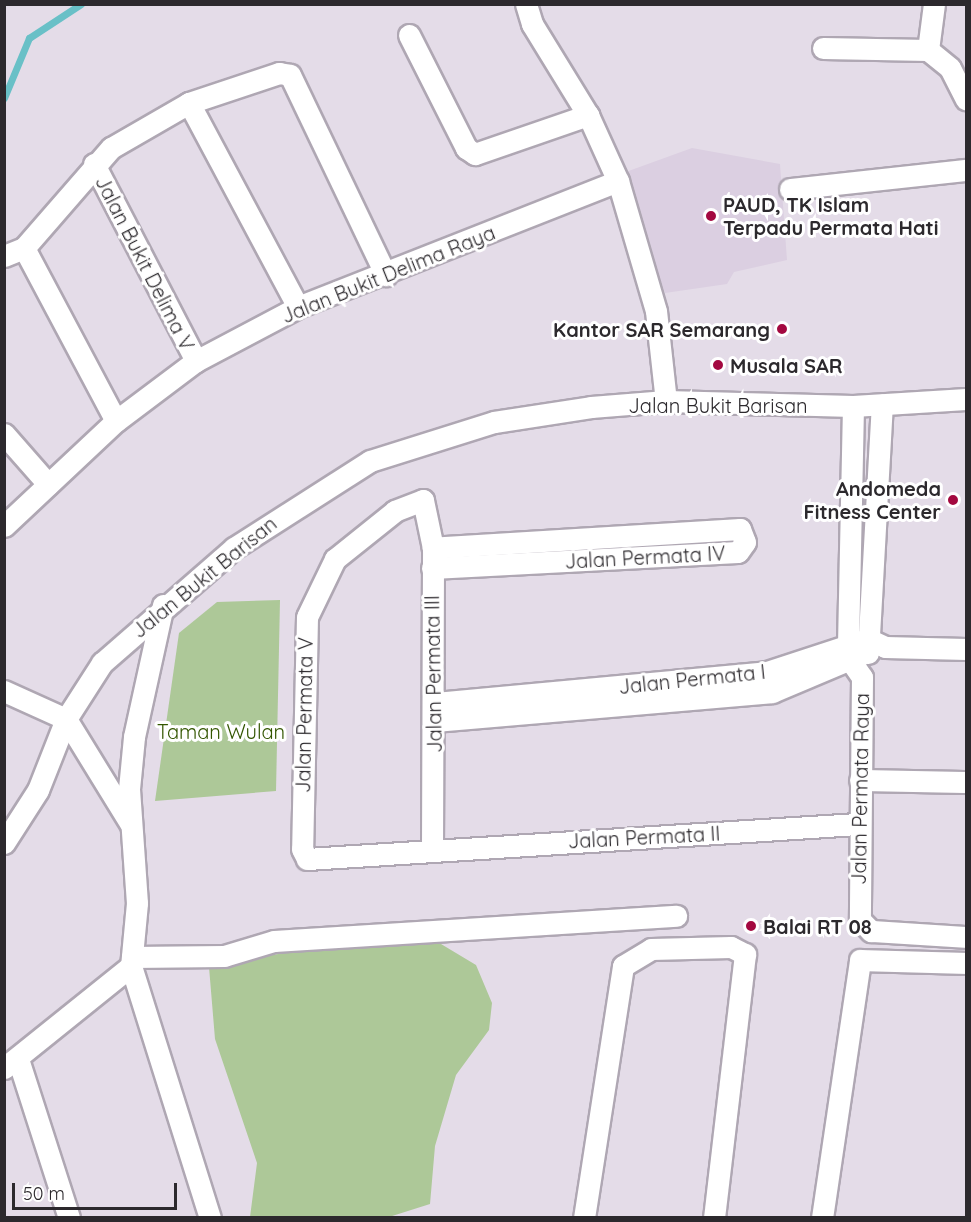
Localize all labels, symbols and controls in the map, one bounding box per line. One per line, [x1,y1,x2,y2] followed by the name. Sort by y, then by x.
[91,172,199,354] street label: Jalan Bukit Delima V
[723,192,938,239] place label: PAUD, TK Islam Terpadu Permata Hati
[704,209,718,223] marker: PAUD, TK Islam Terpadu Permata Hati
[278,220,498,328] street label: Jalan Bukit Delima Raya
[553,317,770,341] place label: Kantor SAR Semarang
[775,322,789,336] marker: Kantor SAR Semarang
[730,353,842,377] place label: Musala SAR
[711,358,725,372] marker: Musala SAR
[628,393,808,417] street label: Jalan Bukit Barisan
[803,476,941,523] place label: Andomeda Fitness Center
[946,493,960,507] marker: Andomeda Fitness Center
[127,511,281,643] street label: Jalan Bukit Barisan
[564,541,726,573] street label: Jalan Permata IV
[420,595,446,753] street label: Jalan Permata III
[291,637,317,793] street label: Jalan Permata V
[617,659,767,699] street label: Jalan Permata I
[846,693,874,885] street label: Jalan Permata Raya
[157,719,285,743] park label: Taman Wulan
[567,821,721,853] street label: Jalan Permata II
[763,914,872,938] place label: Balai RT 08
[744,919,758,933] marker: Balai RT 08
[15,1171,180,1209] scale bar
[23,1182,65,1205] text: 50 m

